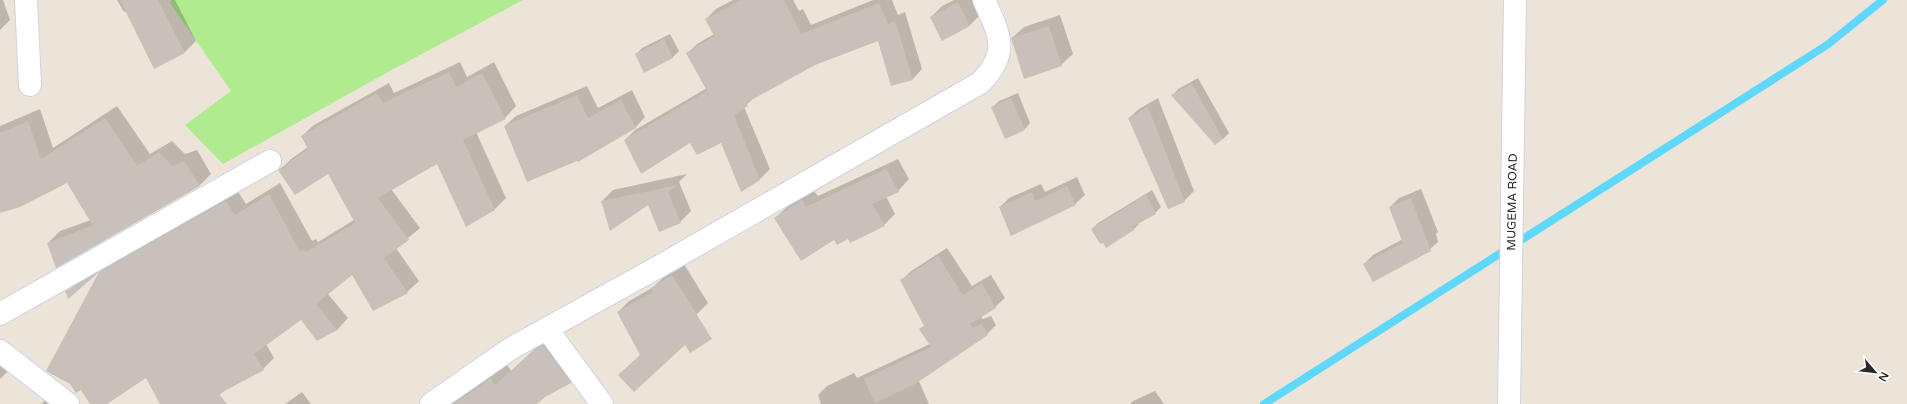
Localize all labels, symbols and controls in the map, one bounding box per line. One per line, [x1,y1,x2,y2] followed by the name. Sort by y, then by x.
[1504,153,1520,251] street label: MUGEMA ROAD
[1855,352,1895,392] north arrow
[1876,370,1891,383] text: N

